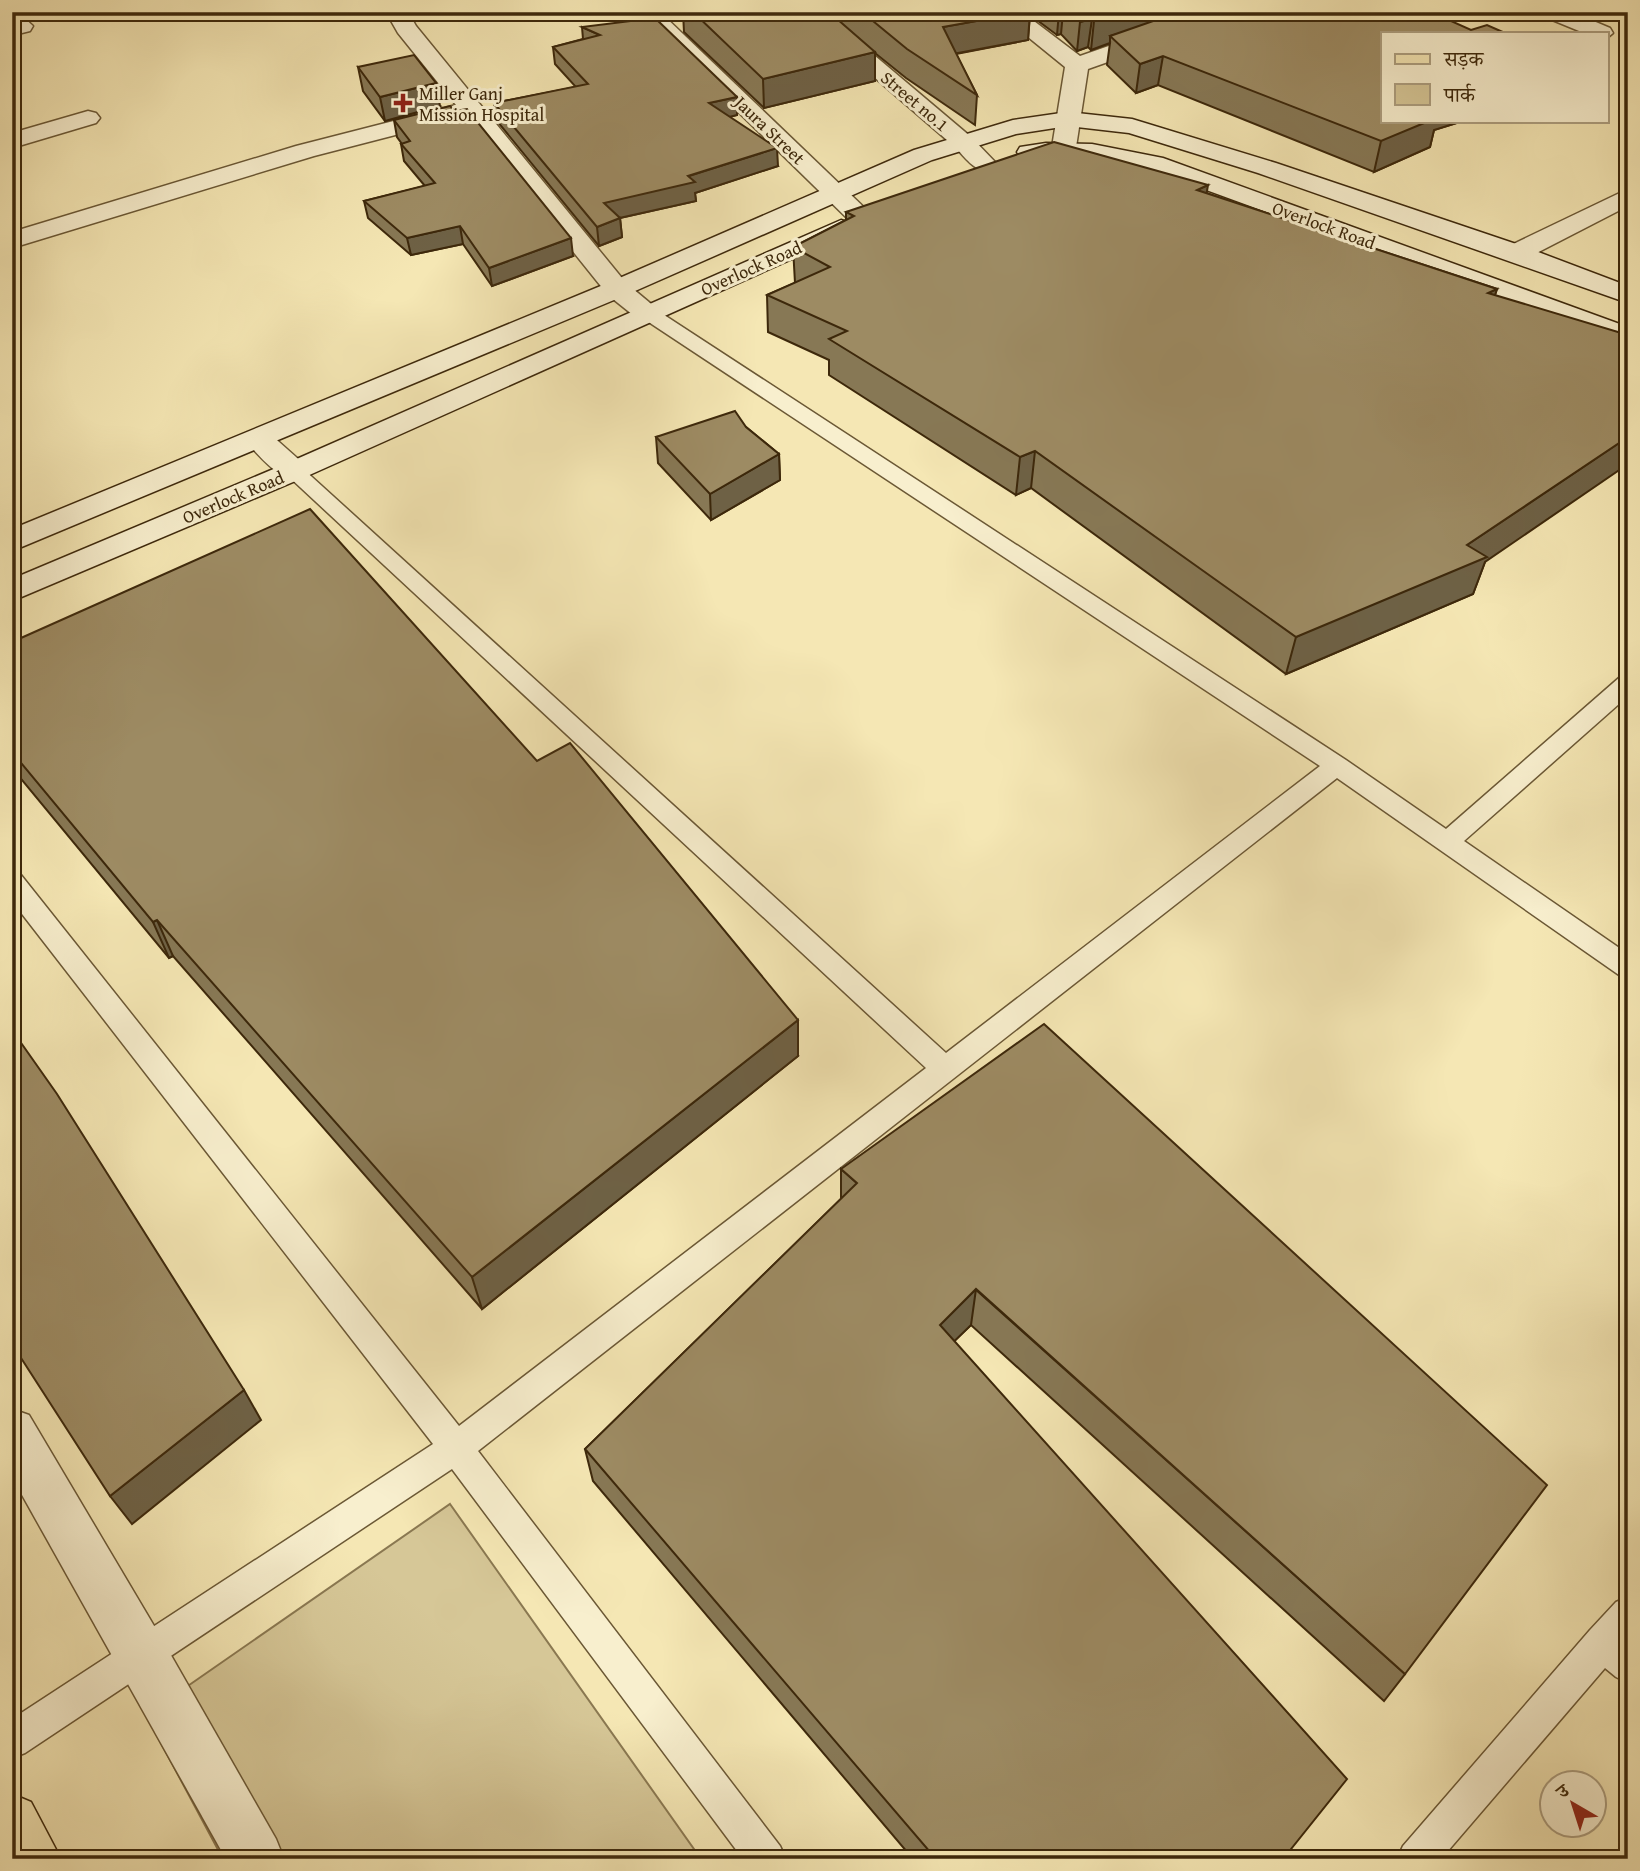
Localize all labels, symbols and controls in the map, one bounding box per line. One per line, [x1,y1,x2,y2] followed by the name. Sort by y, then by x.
[1381,32,1608,122] legend
[1443,43,1484,74] text: सड़क
[875,64,955,138] street label: Street no.1
[1443,79,1476,110] text: पार्क
[419,80,544,128] place label: Miller Ganj Mission Hospital
[727,88,812,171] street label: Jaura Street
[393,93,413,113] marker: Miller Ganj Mission Hospital
[1269,194,1380,256] street label: Overlock Road
[696,234,806,302] street label: Overlock Road
[178,463,288,531] street label: Overlock Road
[1538,1770,1608,1840] north arrow
[1548,1776,1576,1806] text: उ

